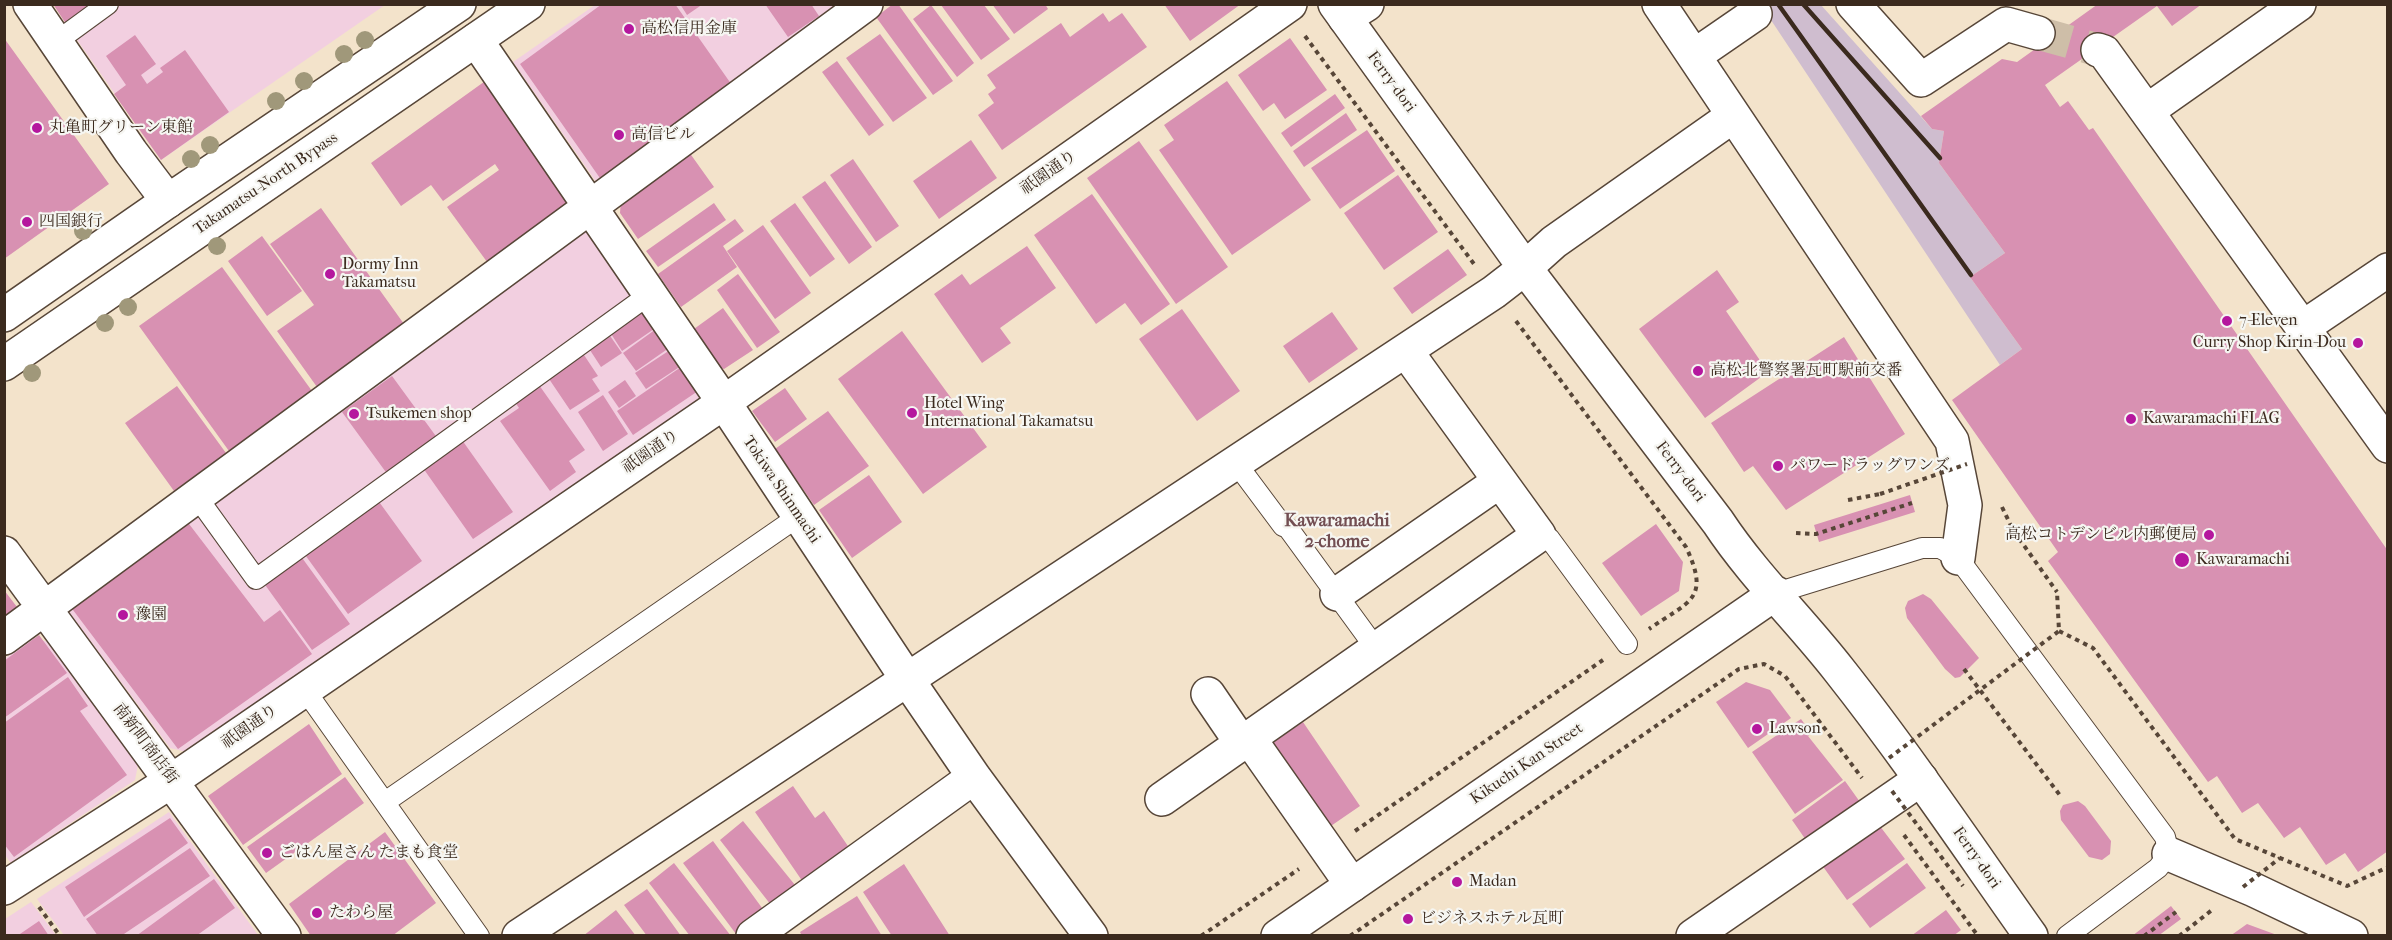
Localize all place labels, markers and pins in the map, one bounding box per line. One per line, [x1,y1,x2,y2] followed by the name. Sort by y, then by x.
[641,19,737,39] place label: 高松信用金庫
[622,22,636,36] marker: 高松信用金庫
[49,118,193,138] place label: 丸亀町グリーン東館
[30,121,44,135] marker: 丸亀町グリーン東館
[631,125,695,145] place label: 高信ビル
[612,128,626,142] marker: 高信ビル
[39,212,103,232] place label: 四国銀行
[20,215,34,229] marker: 四国銀行
[342,255,419,293] place label: Dormy Inn Takamatsu
[323,267,337,281] marker: Dormy Inn Takamatsu
[2239,311,2298,331] place label: 7-Eleven
[2220,314,2234,328] marker: 7-Eleven
[2193,333,2346,353] place label: Curry Shop Kirin-Dou
[2351,336,2365,350] marker: Curry Shop Kirin-Dou
[1710,361,1902,381] place label: 高松北警察署瓦町駅前交番
[1691,364,1705,378] marker: 高松北警察署瓦町駅前交番
[924,394,1093,432] place label: Hotel Wing International Takamatsu
[366,404,472,424] place label: Tsukemen shop
[905,406,919,420] marker: Hotel Wing International Takamatsu
[347,407,361,421] marker: Tsukemen shop
[2143,409,2280,429] place label: Kawaramachi FLAG
[2124,412,2138,426] marker: Kawaramachi FLAG
[1790,456,1950,476] place label: パワードラッグワンズ
[1771,459,1785,473] marker: パワードラッグワンズ
[2005,525,2197,545] place label: 高松コトデンビル内郵便局
[2202,528,2216,542] marker: 高松コトデンビル内郵便局
[2196,550,2290,570] place label: Kawaramachi
[2173,551,2191,569] marker: Kawaramachi
[135,605,167,625] place label: 豫園
[116,608,130,622] marker: 豫園
[1769,719,1821,739] place label: Lawson
[1750,722,1764,736] marker: Lawson
[279,843,458,863] place label: ごはん屋さん たまも食堂
[260,846,274,860] marker: ごはん屋さん たまも食堂
[1469,872,1516,892] place label: Madan
[1450,875,1464,889] marker: Madan
[329,903,393,923] place label: たわら屋
[310,906,324,920] marker: たわら屋
[1420,909,1564,929] place label: ビジネスホテル瓦町
[1401,912,1415,926] marker: ビジネスホテル瓦町

